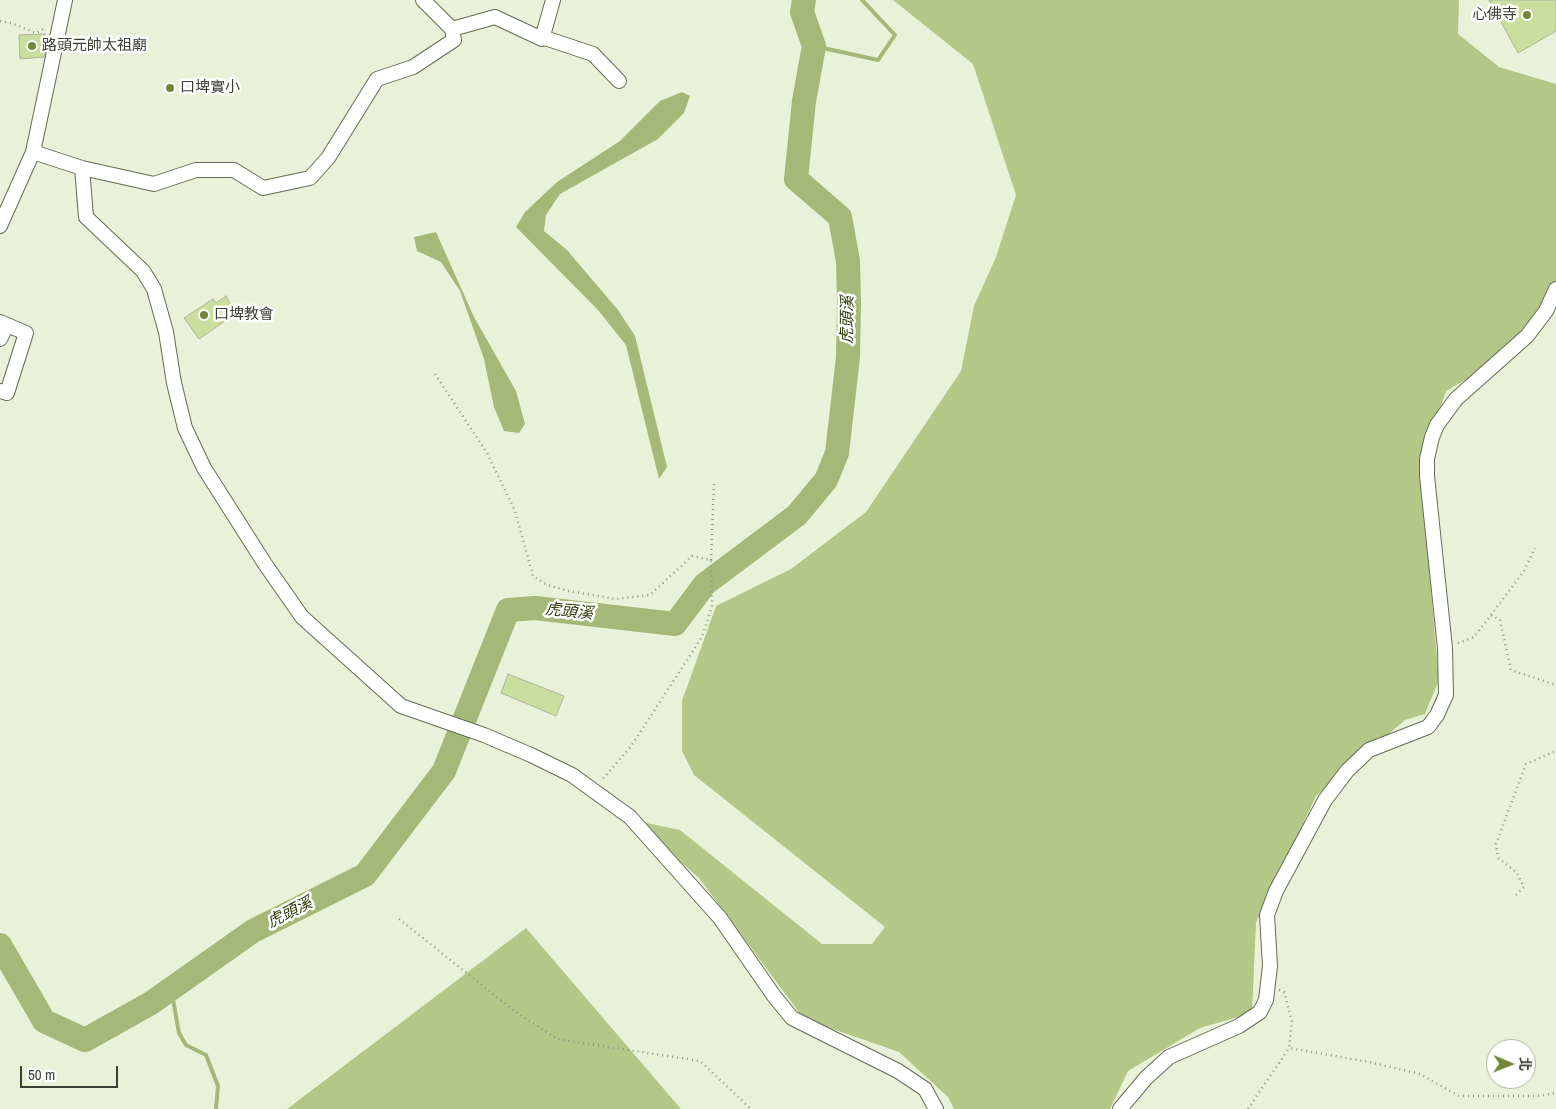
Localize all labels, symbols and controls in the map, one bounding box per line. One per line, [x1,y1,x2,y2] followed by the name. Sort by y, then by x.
[1472,6,1517,24] place label: 心佛寺
[1521,9,1533,21] marker: 心佛寺
[42,37,147,55] place label: 路頭元帥太祖廟
[26,40,38,52] marker: 路頭元帥太祖廟
[180,79,240,97] place label: 口埤實小
[164,82,176,94] marker: 口埤實小
[838,296,858,344] water label: 虎頭溪
[214,306,274,324] place label: 口埤教會
[198,309,210,321] marker: 口埤教會
[544,600,594,624] water label: 虎頭溪
[264,894,316,932] water label: 虎頭溪
[1486,1039,1536,1089] north arrow
[22,1056,120,1088] scale bar
[1516,1057,1534,1071] text: 北
[28,1064,55,1085] text: 50 m

